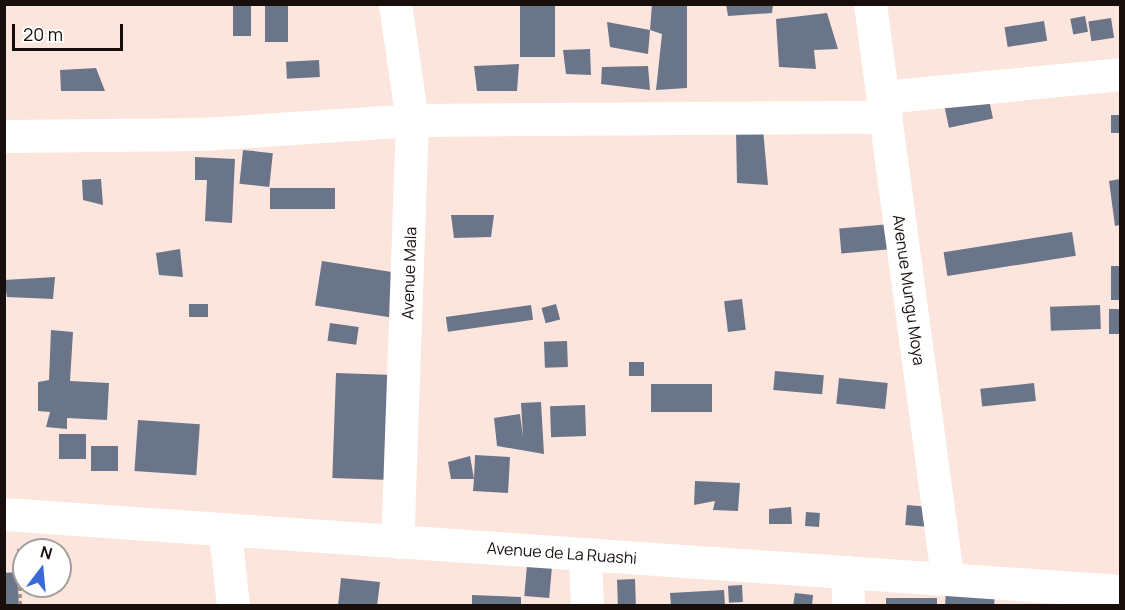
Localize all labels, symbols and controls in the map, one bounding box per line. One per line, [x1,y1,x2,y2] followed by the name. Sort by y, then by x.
[15,12,126,50] scale bar
[23,22,63,46] text: 20 m
[889,213,929,367] street label: Avenue Mungu Moya
[398,226,420,320] street label: Avenue Mala
[12,538,72,598] north arrow
[486,538,638,568] street label: Avenue de La Ruashi
[38,540,55,565] text: N

